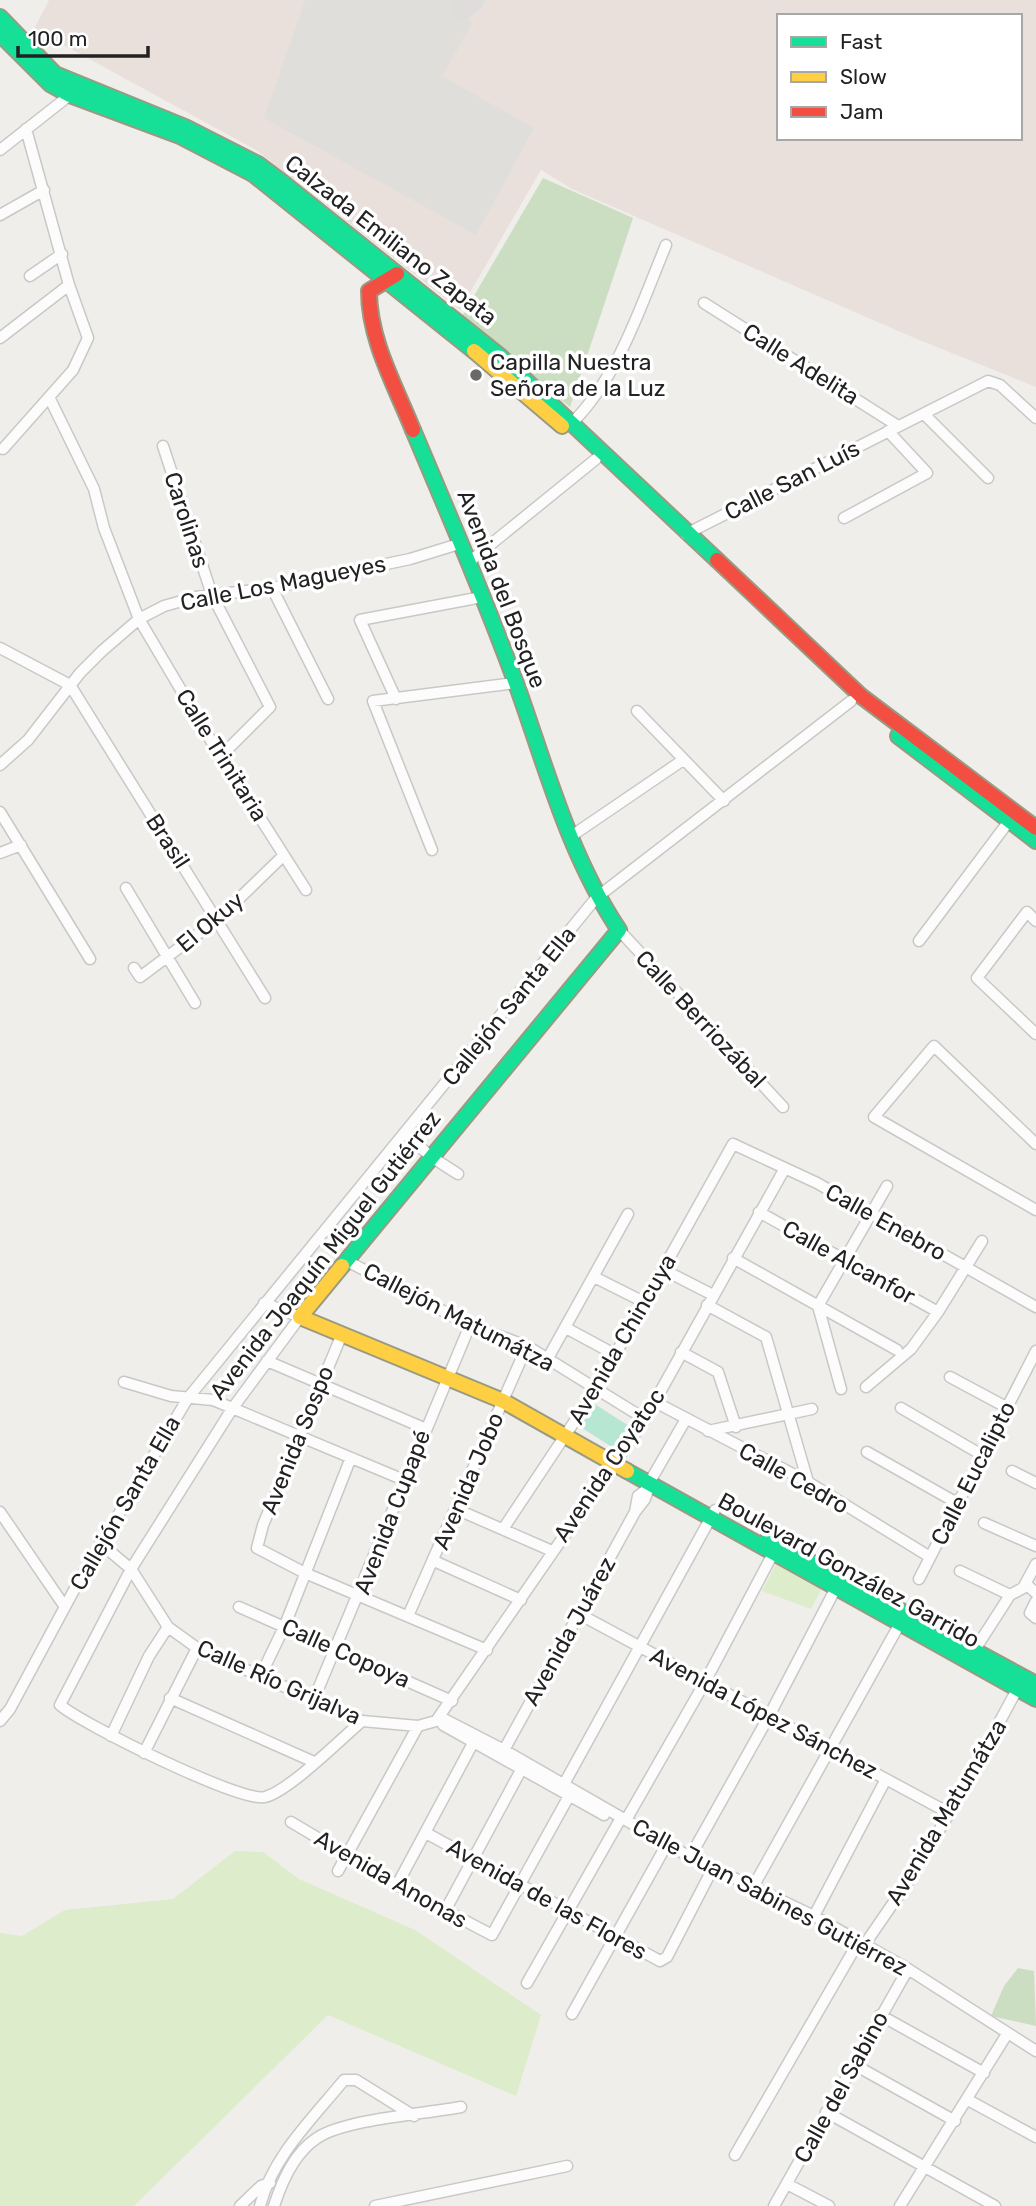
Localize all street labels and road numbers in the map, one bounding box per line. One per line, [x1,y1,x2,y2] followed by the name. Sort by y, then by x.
[280,149,502,331] street label: Calzada Emiliano Zapata
[738,317,864,411] street label: Calle Adelita
[720,434,864,526] street label: Calle San Luís
[158,468,216,572] street label: Carolinas
[451,486,553,692] street label: Avenida del Bosque
[178,549,388,617] street label: Calle Los Magueyes
[170,684,274,826] street label: Calle Trinitaria
[140,808,196,874] street label: Brasil
[171,886,250,958] street label: El Okuy
[436,921,582,1091] street label: Callejón Santa Ella
[630,944,772,1094] street label: Calle Berriozábal
[203,1105,447,1405] street label: Avenida Joaquín Miguel Gutiérrez
[821,1177,951,1267] street label: Calle Enebro
[778,1214,921,1310] street label: Calle Alcanfor
[562,1249,682,1429] street label: Avenida Chincuya
[359,1257,559,1377] street label: Callejón Matumátza
[255,1362,339,1518] street label: Avenida Sospo
[547,1383,671,1547] street label: Avenida Coyatoc
[925,1396,1021,1550] street label: Calle Eucalipto
[427,1408,509,1554] street label: Avenida Jobo
[64,1411,186,1595] street label: Callejón Santa Ella
[348,1426,436,1598] street label: Avenida Cupapé
[734,1436,854,1520] street label: Calle Cedro
[713,1486,985,1654] street label: Boulevard González Garrido
[517,1552,621,1710] street label: Avenida Juárez
[277,1612,415,1694] street label: Calle Copoya
[193,1633,365,1731] street label: Calle Río Grijalva
[646,1641,882,1785] street label: Avenida López Sánchez
[880,1714,1012,1910] street label: Avenida Matumátza
[628,1812,912,1982] street label: Calle Juan Sabines Gutiérrez
[310,1824,472,1934] street label: Avenida Anonas
[442,1832,652,1966] street label: Avenida de las Flores
[788,2006,894,2168] street label: Calle del Sabino

